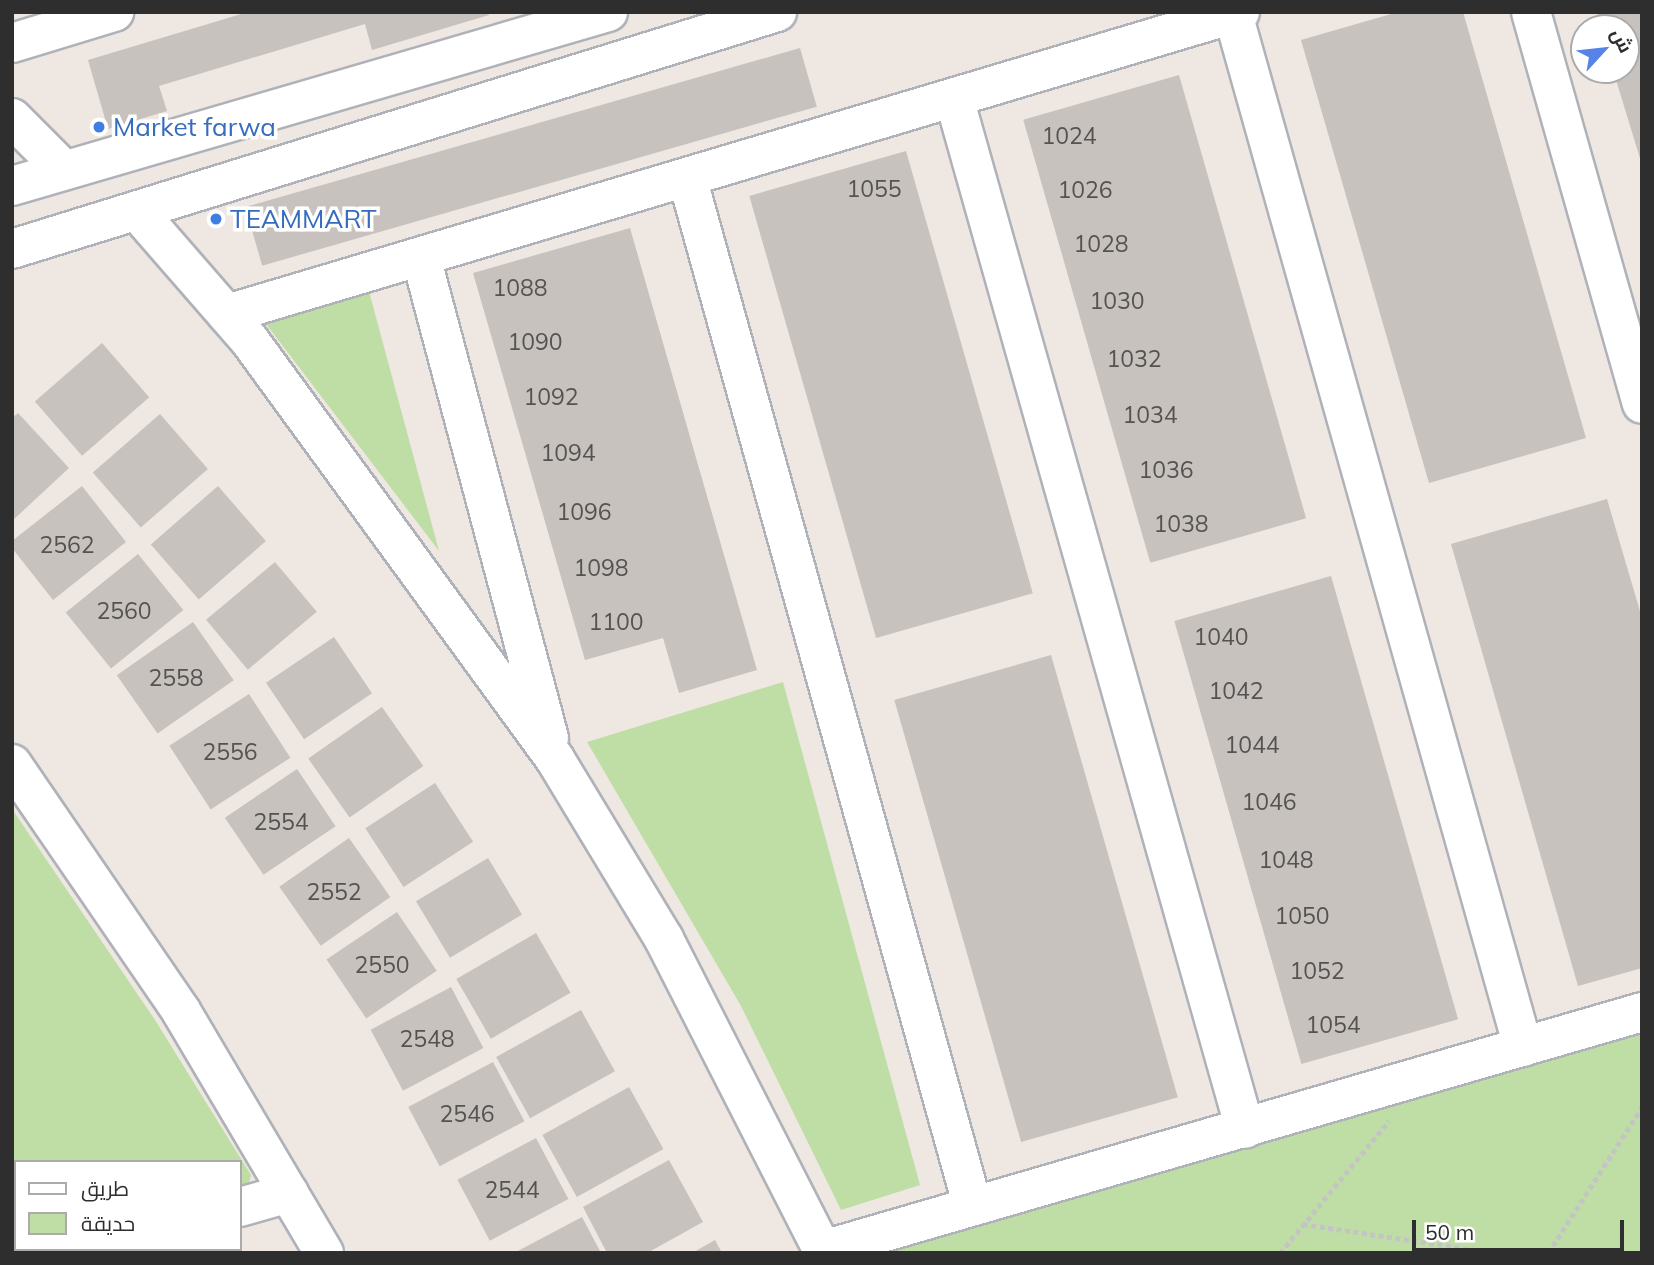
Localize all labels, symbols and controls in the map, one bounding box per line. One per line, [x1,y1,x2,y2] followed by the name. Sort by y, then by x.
[1570,14,1640,84] north arrow
[1606,24,1638,57] text: ش
[113,111,276,143] place label: Market farwa
[91,119,107,135] marker: Market farwa
[1041,122,1097,150] house number: 1024
[846,175,902,203] house number: 1055
[1057,176,1113,204] house number: 1026
[230,203,377,235] place label: TEAMMART
[208,211,224,227] marker: TEAMMART
[1073,230,1129,258] house number: 1028
[492,274,548,302] house number: 1088
[1089,287,1145,315] house number: 1030
[507,328,563,356] house number: 1090
[1106,345,1162,373] house number: 1032
[523,383,579,411] house number: 1092
[1122,401,1178,429] house number: 1034
[540,439,596,467] house number: 1094
[1138,456,1194,484] house number: 1036
[556,498,612,526] house number: 1096
[1153,510,1209,538] house number: 1038
[39,531,95,559] house number: 2562
[573,554,629,582] house number: 1098
[96,597,152,625] house number: 2560
[588,608,644,636] house number: 1100
[1193,623,1249,651] house number: 1040
[148,664,204,692] house number: 2558
[1208,677,1264,705] house number: 1042
[1224,731,1280,759] house number: 1044
[202,738,258,766] house number: 2556
[1241,788,1297,816] house number: 1046
[253,808,309,836] house number: 2554
[1258,846,1314,874] house number: 1048
[306,878,362,906] house number: 2552
[1274,902,1330,930] house number: 1050
[354,951,410,979] house number: 2550
[1289,957,1345,985] house number: 1052
[1305,1011,1361,1039] house number: 1054
[399,1025,455,1053] house number: 2548
[439,1100,495,1128] house number: 2546
[14,1160,242,1251] legend
[81,1175,129,1201] text: طريق
[484,1176,540,1204] house number: 2544
[1416,1206,1628,1250] scale bar
[81,1210,135,1236] text: حديقة
[1425,1219,1474,1245] text: 50 m

